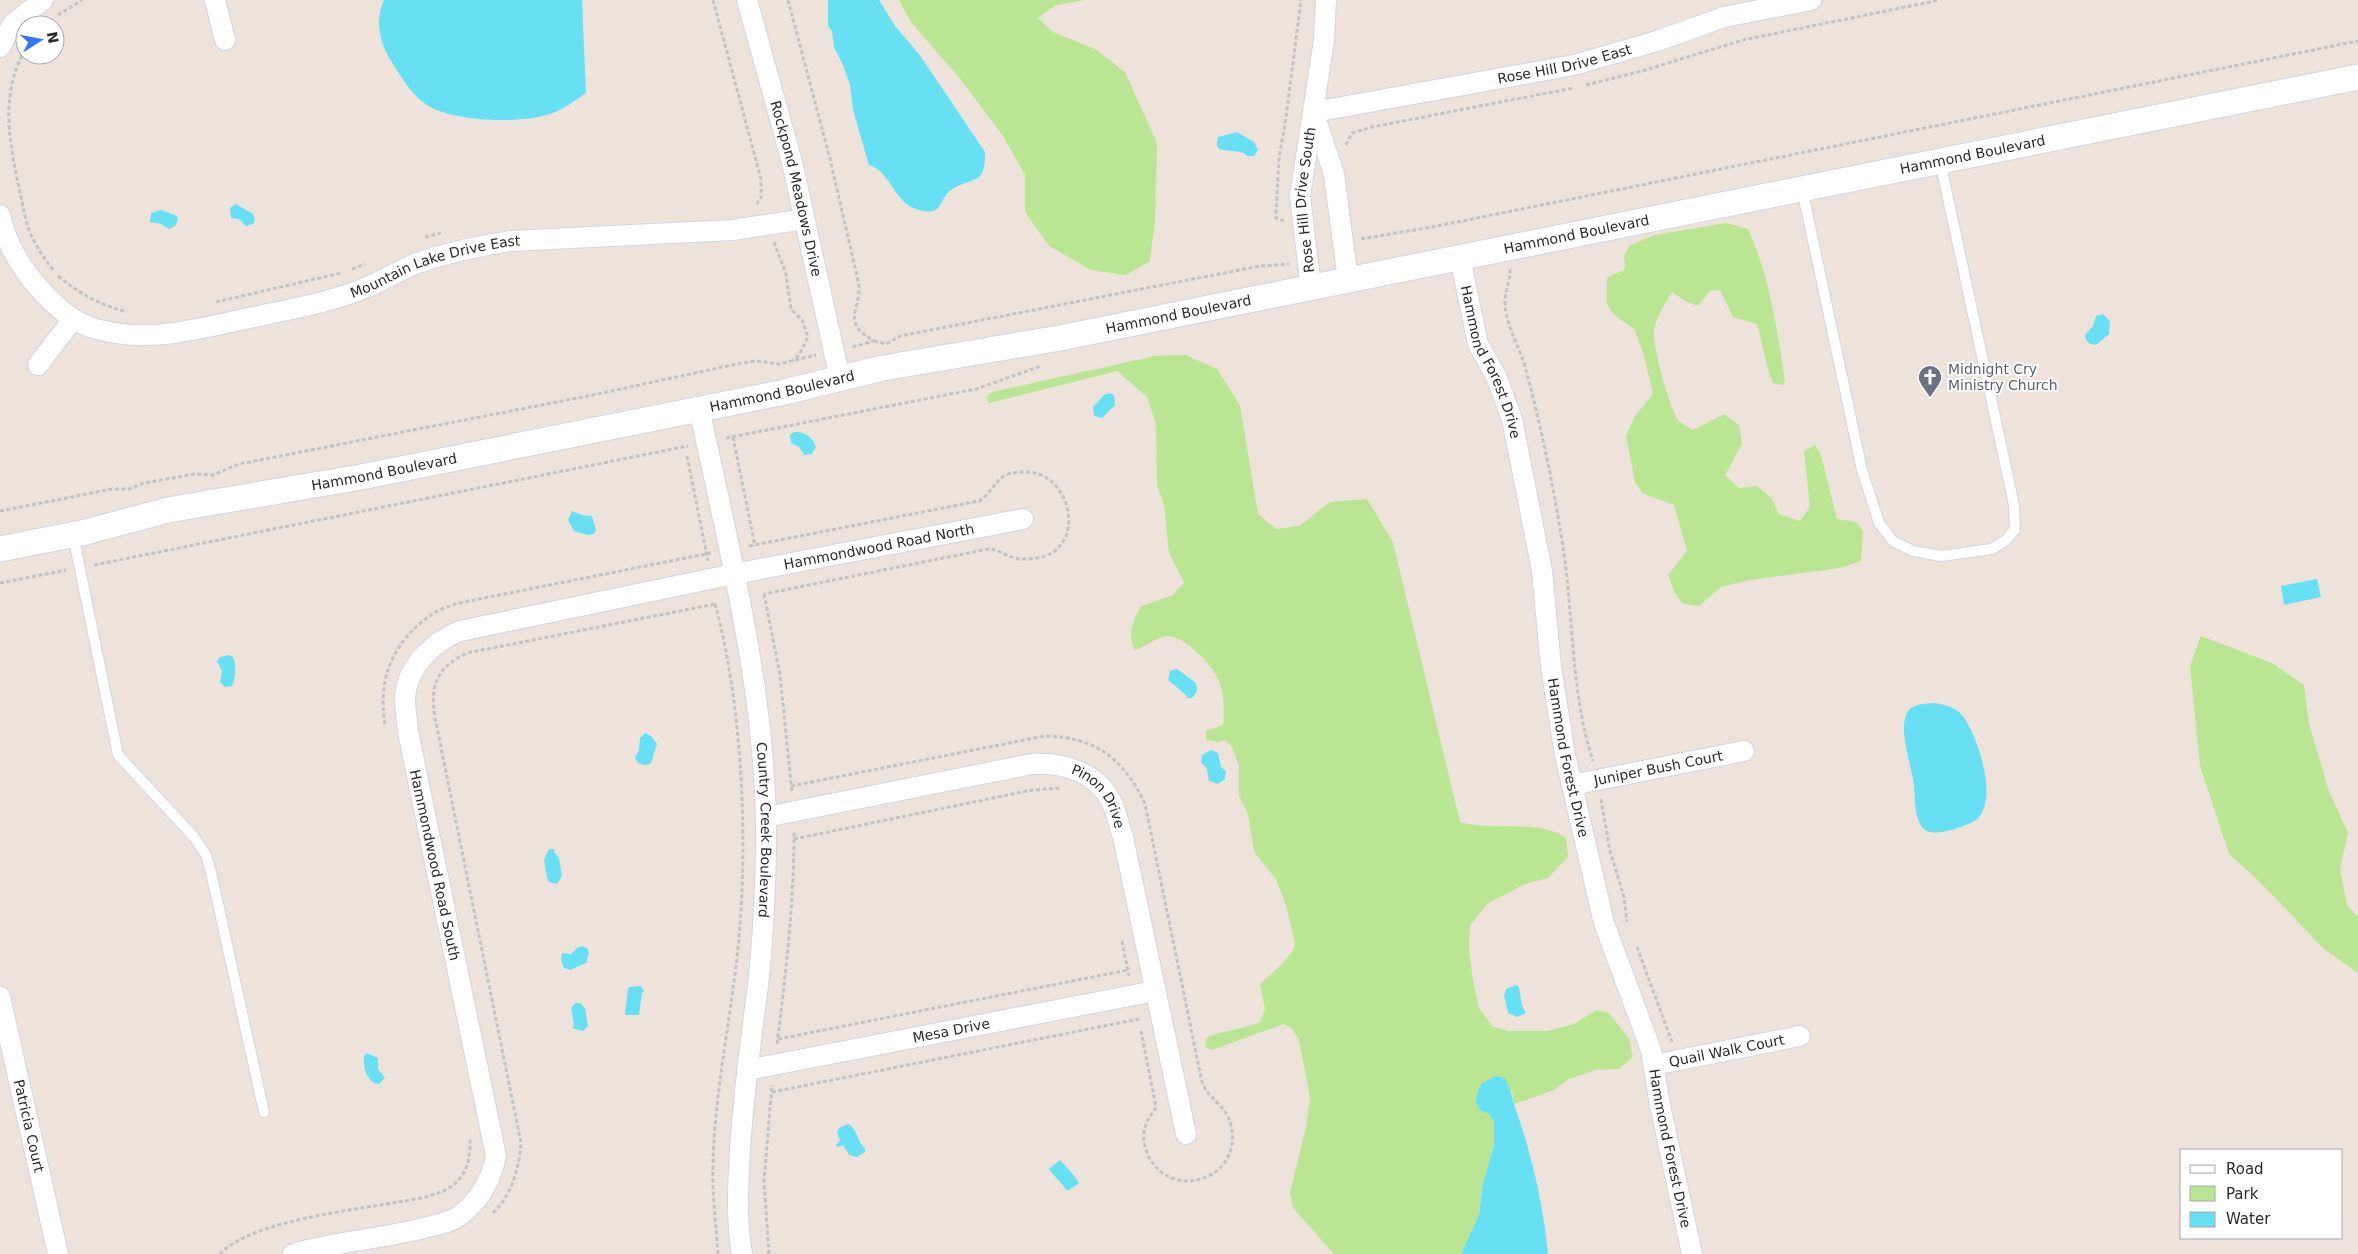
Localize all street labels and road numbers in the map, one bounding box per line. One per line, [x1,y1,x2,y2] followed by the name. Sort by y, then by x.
[1496,41,1634,87] street label: Rose Hill Drive East
[767,99,825,278] street label: Rockpond Meadows Drive
[1292,126,1319,274] street label: Rose Hill Drive South
[1898,132,2047,177] street label: Hammond Boulevard
[1502,212,1651,257] street label: Hammond Boulevard
[348,233,521,301] street label: Mountain Lake Drive East
[1458,284,1524,440] street label: Hammond Forest Drive
[1104,292,1253,337] street label: Hammond Boulevard
[708,367,856,415] street label: Hammond Boulevard
[310,450,458,493] street label: Hammond Boulevard
[782,520,976,572] street label: Hammondwood Road North
[1545,677,1592,839] street label: Hammond Forest Drive
[753,741,774,918] street label: Country Creek Boulevard
[1591,747,1725,789] street label: Juniper Bush Court
[1069,761,1128,830] street label: Pinon Drive
[407,768,463,962] street label: Hammondwood Road South
[911,1015,991,1046] street label: Mesa Drive
[1668,1031,1786,1070] street label: Quail Walk Court
[1646,1068,1694,1229] street label: Hammond Forest Drive
[11,1078,47,1174] street label: Patricia Court

